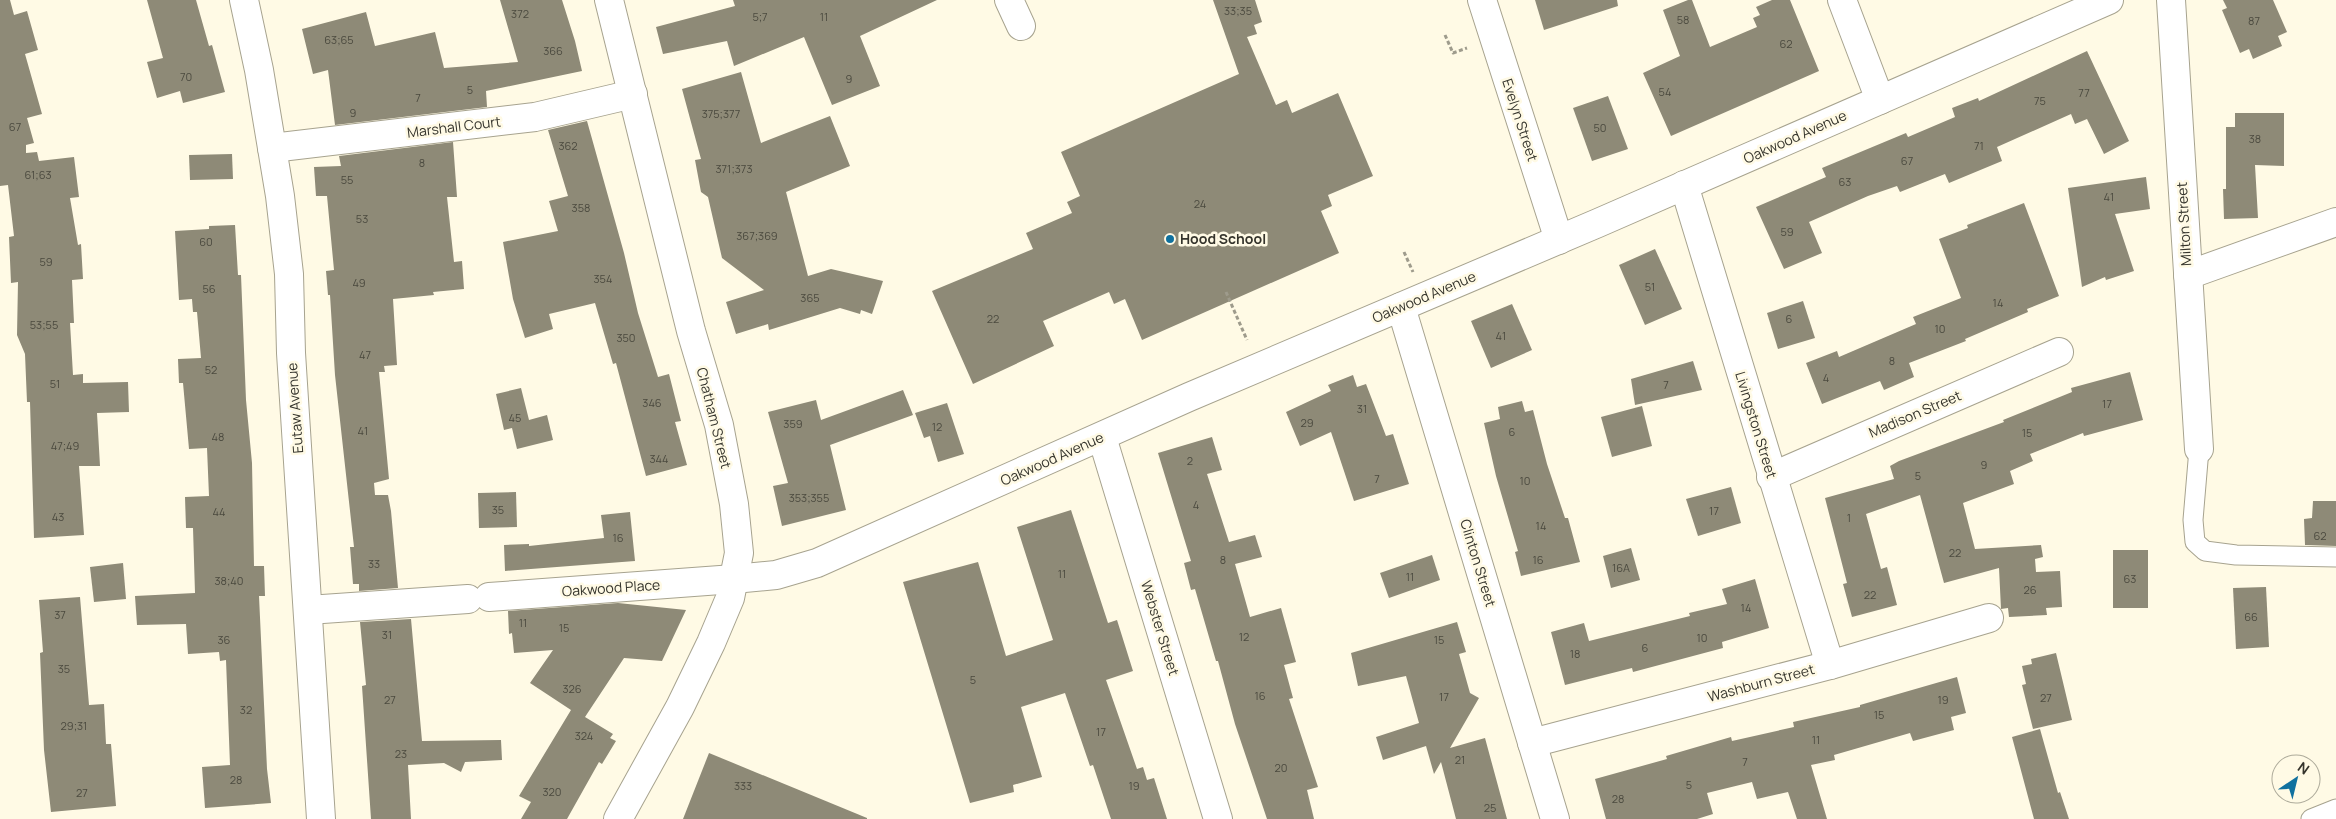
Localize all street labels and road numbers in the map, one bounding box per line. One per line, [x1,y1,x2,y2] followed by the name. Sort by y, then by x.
[1498,76,1543,164] street label: Evelyn Street
[1740,105,1849,168] street label: Oakwood Avenue
[406,111,502,142] street label: Marshall Court
[2172,181,2195,267] street label: Milton Street
[1369,266,1479,327] street label: Oakwood Avenue
[282,362,307,454] street label: Eutaw Avenue
[693,365,736,471] street label: Chatham Street
[1731,369,1782,481] street label: Livingston Street
[1866,385,1964,442] street label: Madison Street
[997,427,1106,490] street label: Oakwood Avenue
[1456,517,1501,609] street label: Clinton Street
[561,575,661,600] street label: Oakwood Place
[1137,578,1184,678] street label: Webster Street
[1705,659,1817,706] street label: Washburn Street

